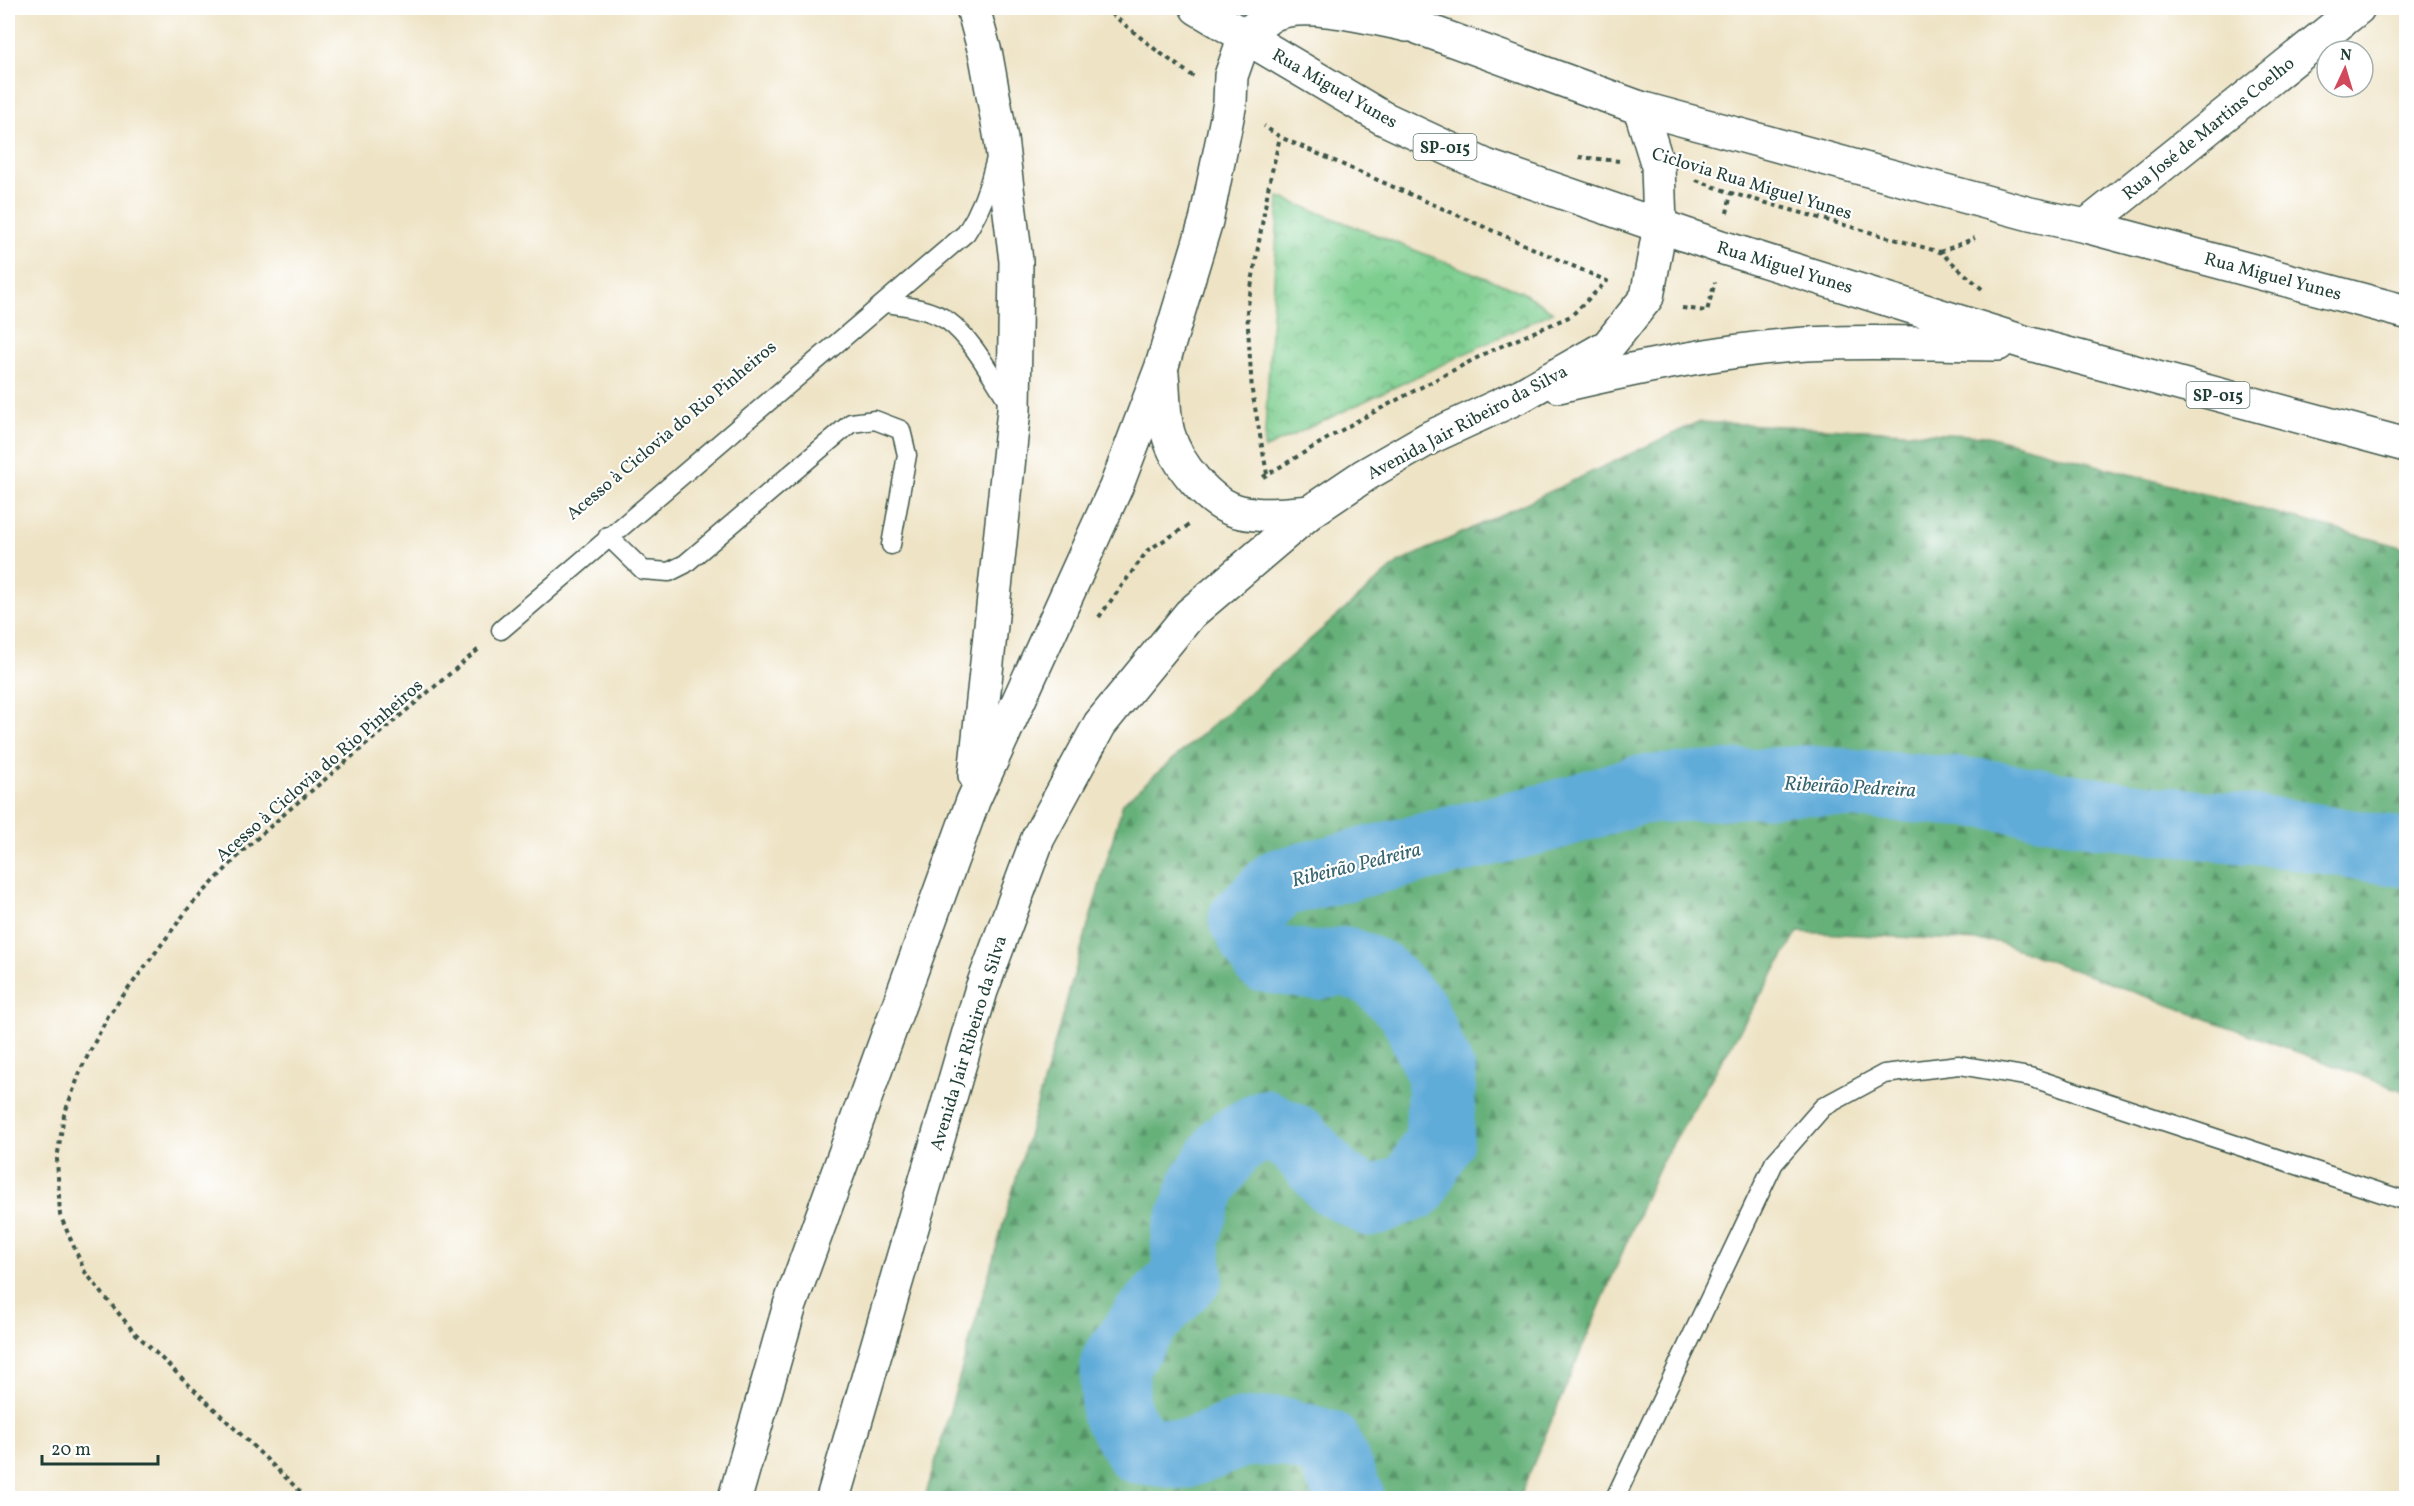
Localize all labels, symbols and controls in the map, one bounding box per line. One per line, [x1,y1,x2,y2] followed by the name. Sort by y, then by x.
[2315,39,2375,99] north arrow
[1267,43,1402,135] street label: Rua Miguel Yunes
[2339,45,2353,67] text: N
[2117,52,2300,207] street label: Rua José de Martins Coelho
[1414,134,1476,160] road number: SP-015
[1648,142,1855,227] street label: Ciclovia Rua Miguel Yunes
[1713,236,1856,301] street label: Rua Miguel Yunes
[2201,247,2344,308] street label: Rua Miguel Yunes
[561,336,782,527] street label: Acesso à Ciclovia do Rio Pinheiros
[1363,360,1572,487] street label: Avenida Jair Ribeiro da Silva
[2186,382,2250,408] road number: SP-015
[211,674,429,868] street label: Acesso à Ciclovia do Rio Pinheiros
[1783,771,1917,805] water label: Ribeirão Pedreira
[1289,836,1424,896] water label: Ribeirão Pedreira
[925,933,1014,1154] street label: Avenida Jair Ribeiro da Silva
[42,1428,158,1466] scale bar
[51,1438,91,1463] text: 20 m

